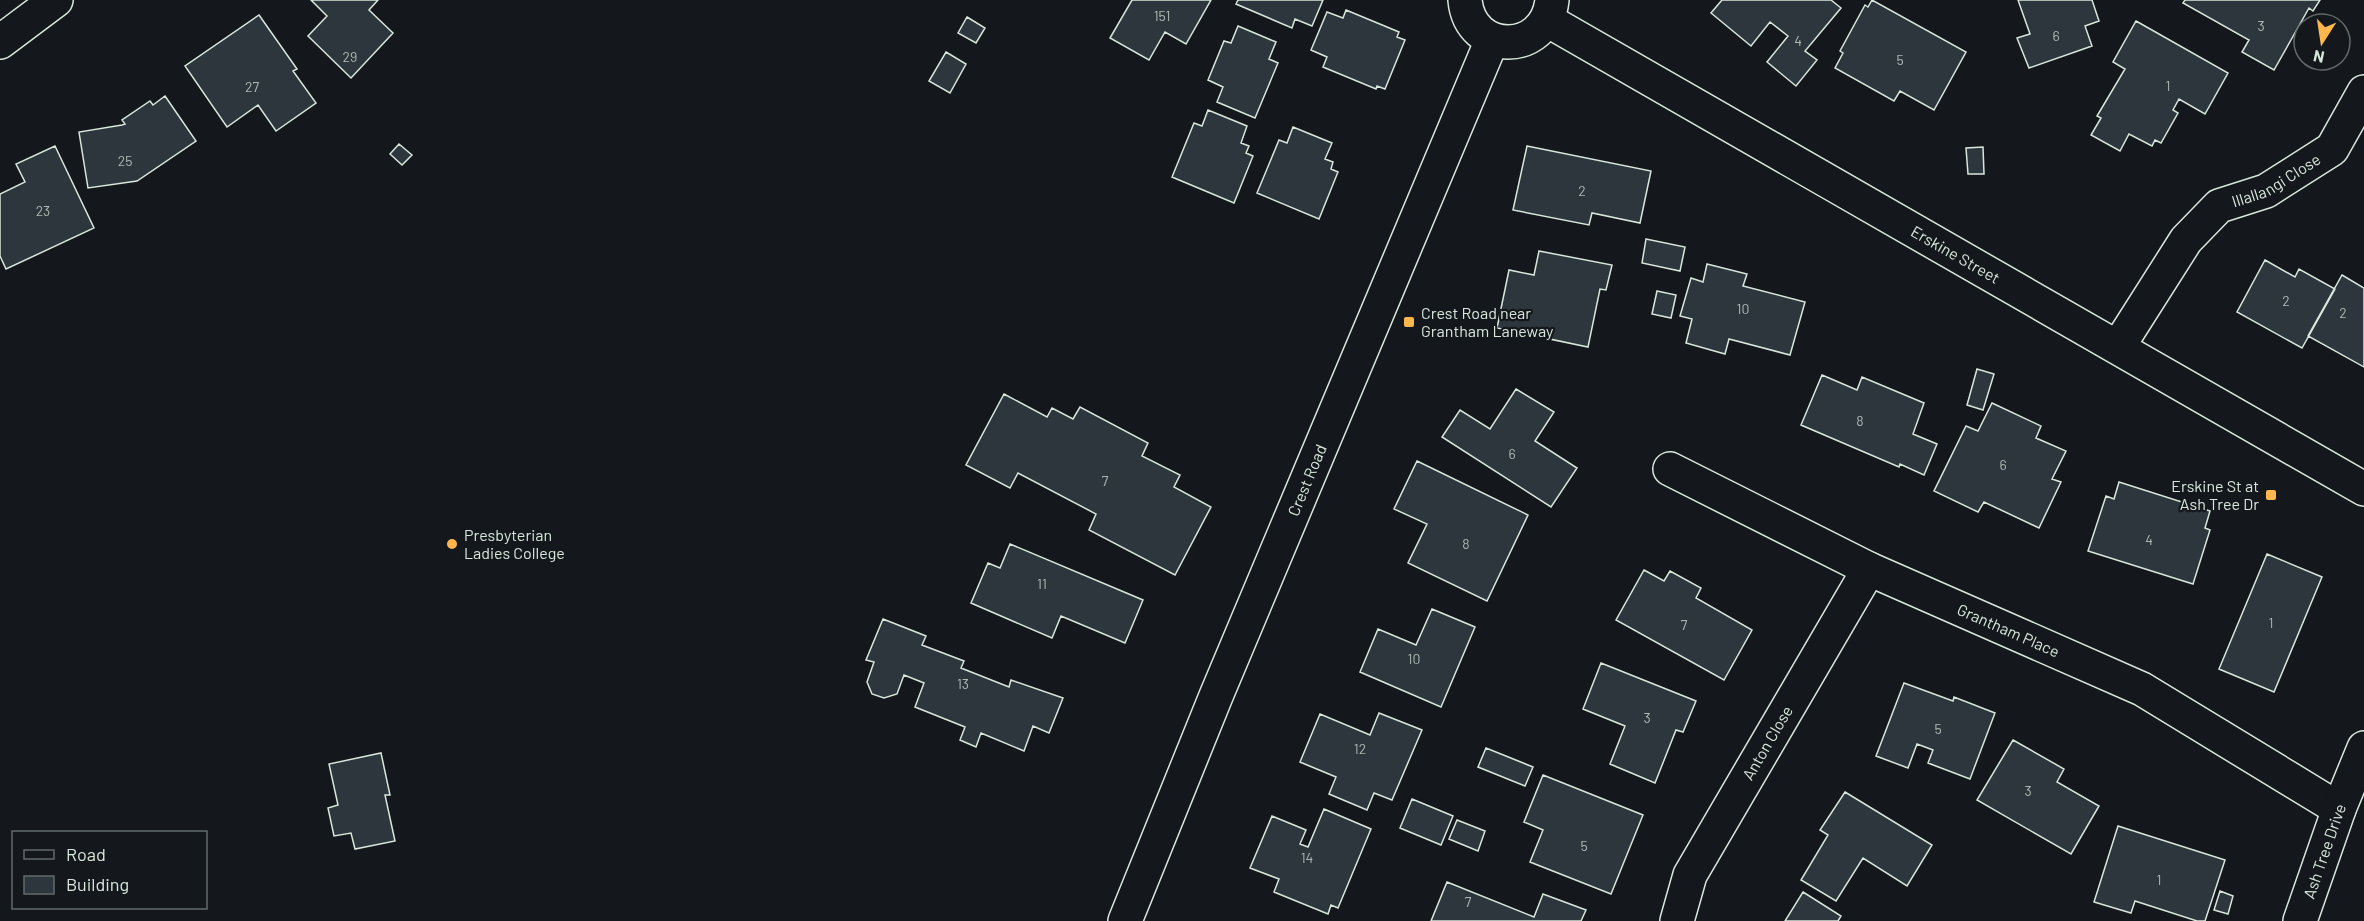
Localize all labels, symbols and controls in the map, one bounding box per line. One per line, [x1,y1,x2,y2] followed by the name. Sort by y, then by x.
[1154,7,1170,24] house number: 151
[2292,12,2352,72] north arrow
[2257,17,2265,34] house number: 3
[2052,27,2060,44] house number: 6
[1794,32,1802,49] house number: 4
[2312,47,2326,68] text: N
[343,48,357,65] house number: 29
[1896,51,1904,68] house number: 5
[2166,77,2170,94] house number: 1
[245,78,259,95] house number: 27
[2229,149,2324,210] street label: Illallangi Close
[118,152,132,169] house number: 25
[1578,182,1586,199] house number: 2
[36,202,50,219] house number: 23
[1908,221,2004,287] street label: Erskine Street
[2282,292,2290,309] house number: 2
[1737,300,1749,317] house number: 10
[1421,303,1554,340] place label: Crest Road near Grantham Laneway
[2339,304,2347,321] house number: 2
[1402,315,1416,329] marker: Crest Road near Grantham Laneway
[1856,412,1864,429] house number: 8
[1283,441,1330,519] street label: Crest Road
[1508,445,1516,462] house number: 6
[1999,456,2007,473] house number: 6
[1102,472,1109,489] house number: 7
[2171,476,2259,513] place label: Erskine St at Ash Tree Dr
[2264,488,2278,502] marker: Erskine St at Ash Tree Dr
[464,525,565,562] place label: Presbyterian Ladies College
[2145,531,2153,548] house number: 4
[1462,535,1470,552] house number: 8
[445,537,459,551] marker: Presbyterian Ladies College
[1037,575,1047,592] house number: 11
[1955,599,2063,661] street label: Grantham Place
[2269,614,2273,631] house number: 1
[1681,616,1688,633] house number: 7
[1408,650,1420,667] house number: 10
[957,675,969,692] house number: 13
[1738,702,1796,783] street label: Anton Close
[1643,709,1651,726] house number: 3
[1934,720,1942,737] house number: 5
[1354,740,1366,757] house number: 12
[2024,782,2032,799] house number: 3
[2299,801,2349,901] street label: Ash Tree Drive
[12,831,207,909] legend
[1580,837,1588,854] house number: 5
[66,843,106,865] text: Road
[1301,849,1313,866] house number: 14
[2157,871,2161,888] house number: 1
[66,873,129,895] text: Building
[1465,893,1472,910] house number: 7

